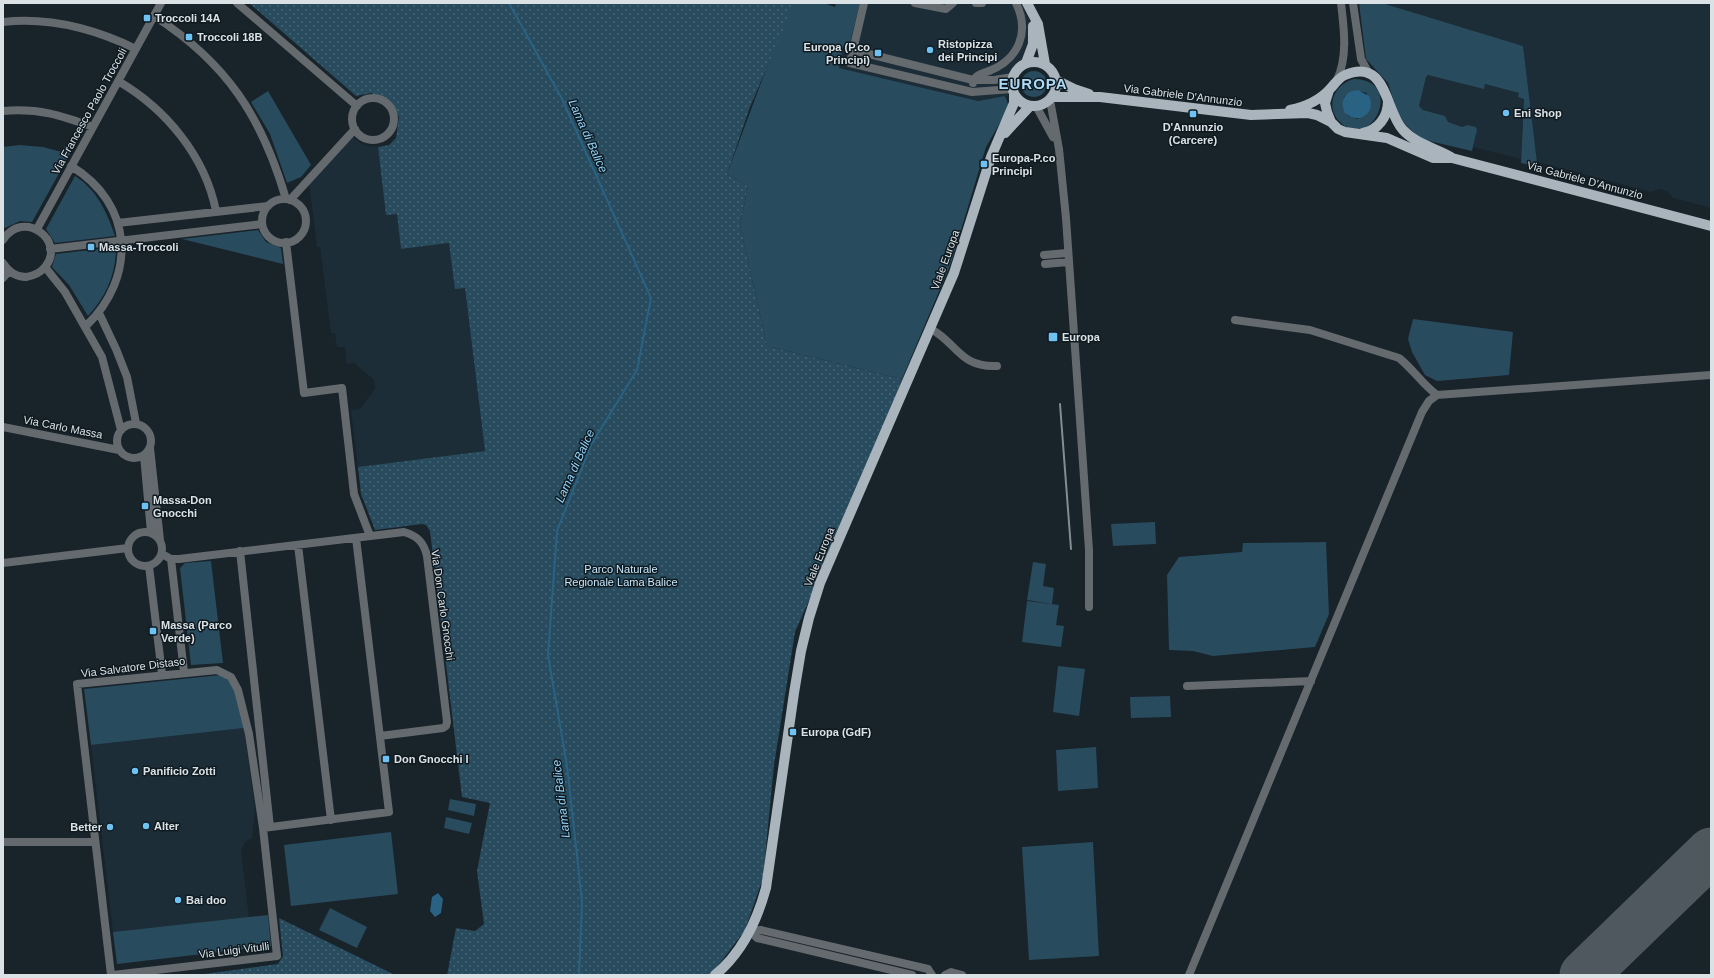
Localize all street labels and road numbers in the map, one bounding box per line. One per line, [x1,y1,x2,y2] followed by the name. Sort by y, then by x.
[49,46,129,176] street label: Via Francesco Paolo Troccoli
[1123,82,1243,108] street label: Via Gabriele D'Annunzio
[1526,159,1644,201] street label: Via Gabriele D'Annunzio
[929,228,962,292] street label: Viale Europa
[22,413,105,441] street label: Via Carlo Massa
[802,525,837,588] street label: Viale Europa
[429,549,457,661] street label: Via Don Carlo Gnocchi
[80,655,186,679] street label: Via Salvatore Distaso
[198,940,270,960] street label: Via Luigi Vitulli

